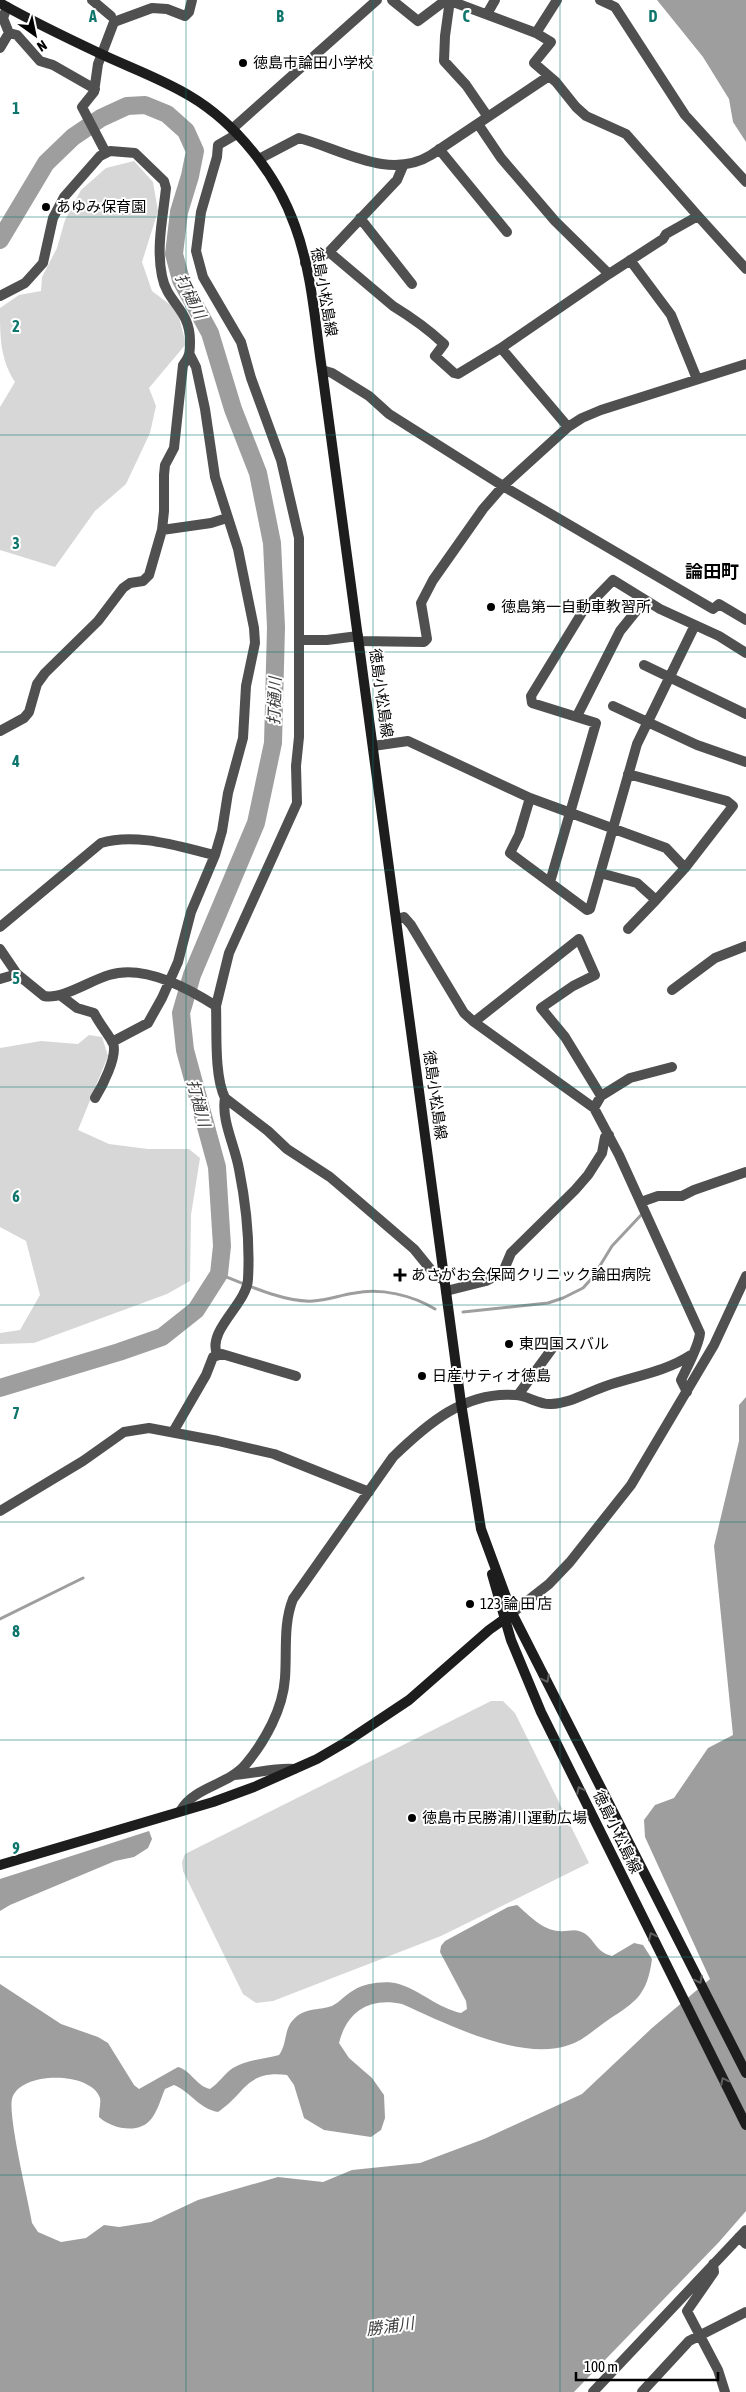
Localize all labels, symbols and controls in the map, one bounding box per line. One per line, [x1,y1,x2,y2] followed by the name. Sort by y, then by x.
[88,7,97,25] text: A
[276,7,284,25] text: B
[462,7,470,25] text: C
[649,7,658,25] text: D
[10,10,60,60] north arrow
[34,37,50,55] text: N
[253,54,373,71] place label: 徳島市論田小学校
[237,57,249,69] marker: 徳島市論田小学校
[12,99,20,117] text: 1
[56,198,146,215] place label: あゆみ保育園
[40,201,52,213] marker: あゆみ保育園
[308,246,341,338] street label: 徳島小松島線
[172,270,210,323] water label: 打樋川
[12,317,20,335] text: 2
[12,534,20,552] text: 3
[685,561,739,582] district label: 論田町
[501,598,651,615] place label: 徳島第一自動車教習所
[485,601,497,613] marker: 徳島第一自動車教習所
[367,647,396,739] street label: 徳島小松島線
[264,675,284,725] water label: 打樋川
[11,752,20,770] text: 4
[12,969,20,987] text: 5
[421,1049,450,1141] street label: 徳島小松島線
[184,1077,214,1130] water label: 打樋川
[12,1187,20,1205] text: 6
[411,1266,651,1283] place label: あさがお会保岡クリニック論田病院
[393,1268,407,1282] marker: あさがお会保岡クリニック論田病院
[519,1335,609,1352] place label: 東四国スバル
[503,1338,515,1350] marker: 東四国スバル
[432,1367,551,1384] place label: 日産サティオ徳島
[416,1370,428,1382] marker: 日産サティオ徳島
[12,1404,20,1422] text: 7
[480,1595,552,1612] place label: 123 論 田 店
[464,1598,476,1610] marker: 123 論 田 店
[12,1622,20,1640] text: 8
[540,1673,550,1682] one-way arrow
[576,1786,586,1795] one-way arrow
[590,1788,645,1876] street label: 徳島小松島線
[422,1809,587,1826] place label: 徳島市民勝浦川運動広場
[406,1812,418,1824] marker: 徳島市民勝浦川運動広場
[12,1839,20,1857] text: 9
[648,1932,658,1941] one-way arrow
[693,1974,703,1983] one-way arrow
[720,2077,730,2086] one-way arrow
[365,2313,417,2338] water label: 勝浦川
[576,2350,718,2382] scale bar
[584,2358,618,2375] text: 100 m

